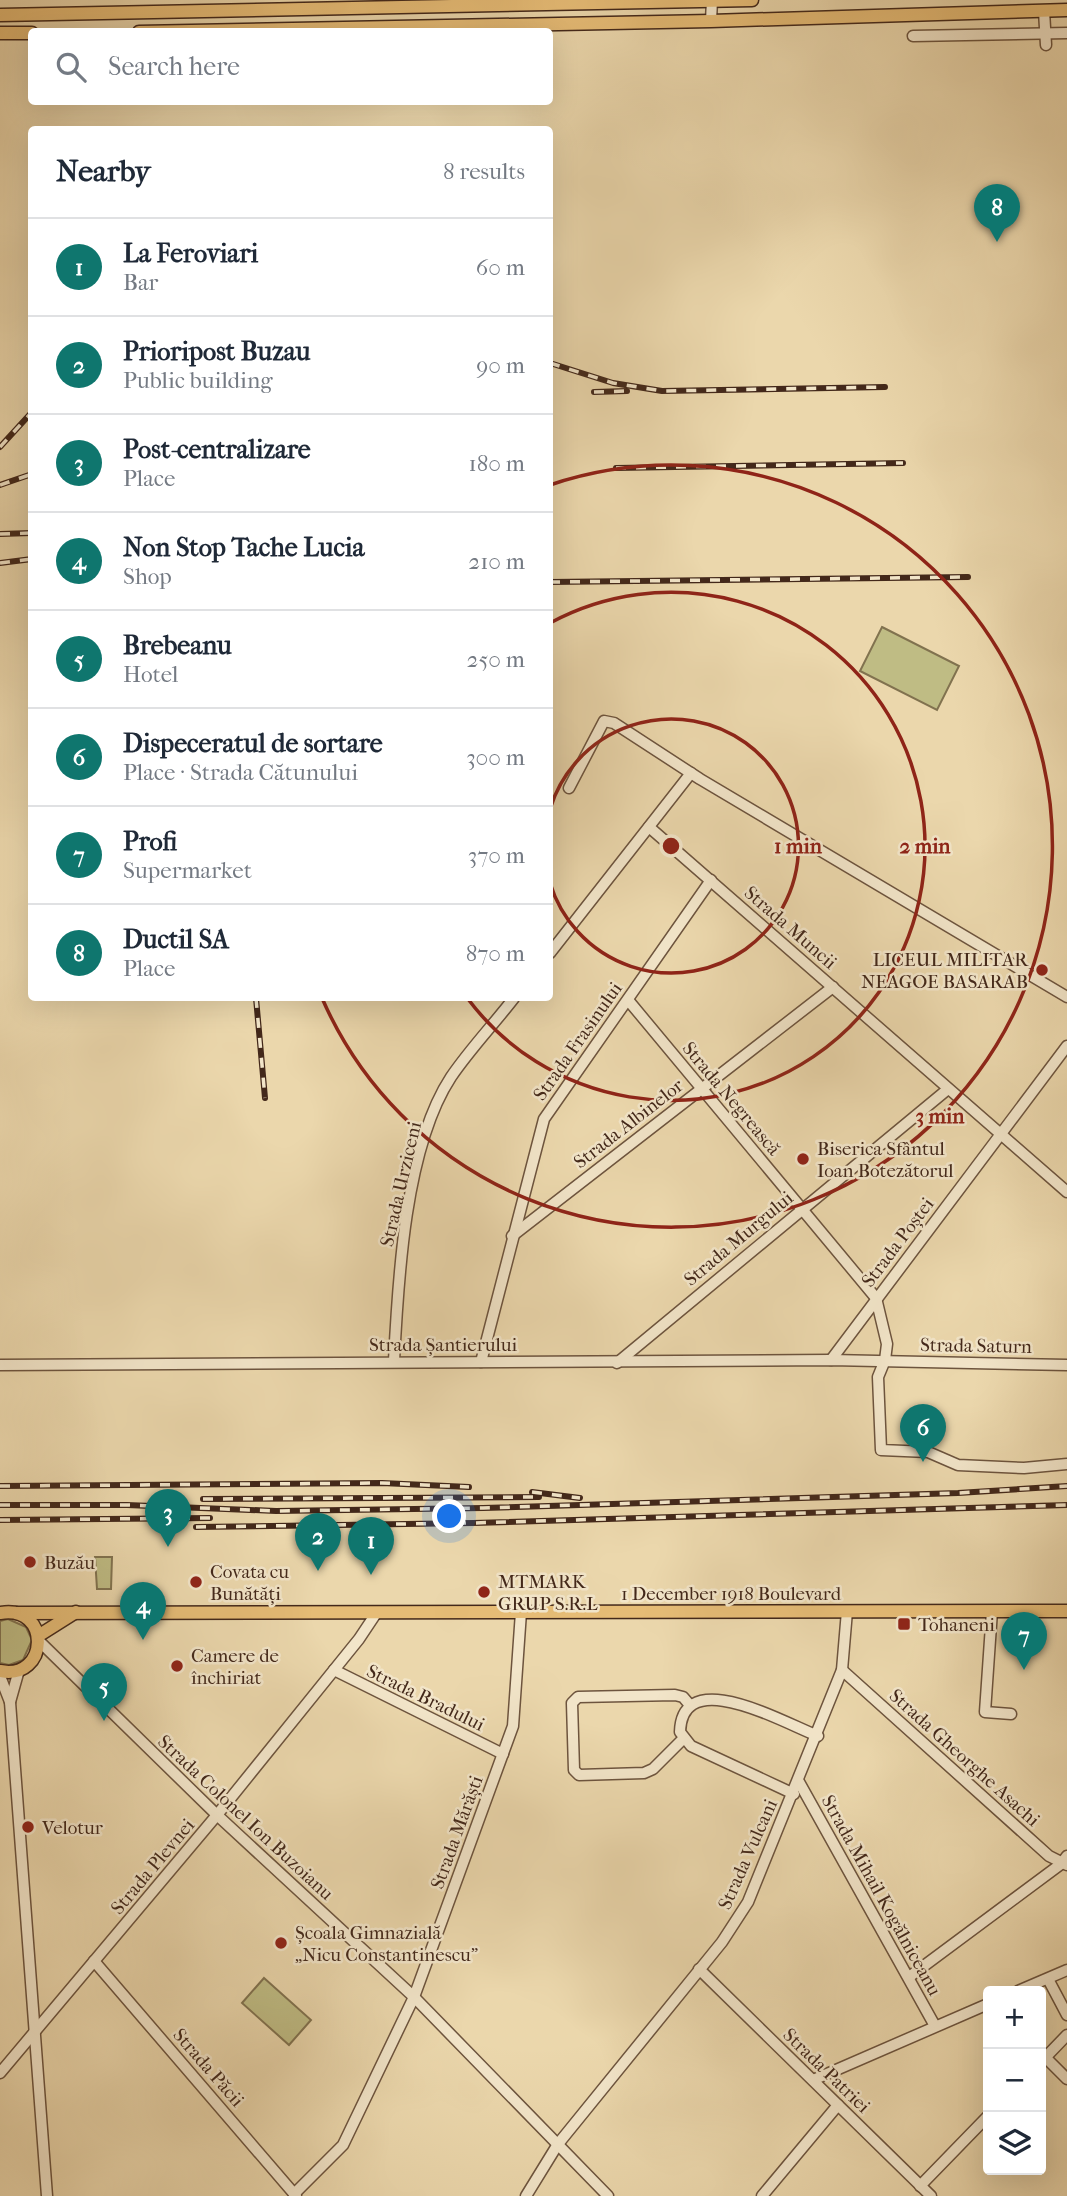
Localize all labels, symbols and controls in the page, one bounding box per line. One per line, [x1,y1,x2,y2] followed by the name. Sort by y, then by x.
[28,28,553,105] search box
[52,48,90,86] icon: search
[108,51,240,82] text: Search here
[56,154,151,189] text: Nearby
[443,158,525,185] text: 8 results
[974,184,1020,242] pin: 8
[123,238,258,269] text: La Feroviari
[75,254,83,281] text: 1
[476,254,525,281] text: 60 m
[123,269,158,296] text: Bar
[123,336,310,367] text: Prioripost Buzau
[73,352,85,379] text: 2
[476,352,525,379] text: 90 m
[123,367,273,394] text: Public building
[123,434,311,465] text: Post-centralizare
[74,450,84,477] text: 3
[468,450,525,477] text: 180 m
[123,465,175,492] text: Place
[123,532,365,563] text: Non Stop Tache Lucia
[72,548,86,575] text: 4
[468,548,525,575] text: 210 m
[123,563,172,590] text: Shop
[123,630,232,661] text: Brebeanu
[74,646,84,673] text: 5
[467,646,525,673] text: 250 m
[123,661,178,688] text: Hotel
[123,728,383,759] text: Dispeceratul de sortare
[73,744,85,771] text: 6
[466,744,525,771] text: 300 m
[123,759,358,786] text: Place · Strada Cătunului
[123,826,177,857] text: Profi
[659,834,683,858] centre of rings
[774,834,823,858] text: 1 min
[899,834,951,858] text: 2 min
[73,842,85,869] text: 7
[468,842,525,869] text: 370 m
[123,857,252,884] text: Supermarket
[740,882,841,974] street label: Strada Muncii
[123,924,229,955] text: Ductil SA
[73,940,85,967] text: 8
[466,940,525,967] text: 870 m
[861,949,1029,993] place label: LICEUL MILITAR NEAGOE BASARAB
[123,955,175,982] text: Place
[1034,962,1050,978] marker: LICEUL MILITAR NEAGOE BASARAB
[529,978,627,1105] street label: Strada Frasinului
[678,1038,785,1160] street label: Strada Negrească
[570,1074,688,1173] street label: Strada Albinelor
[916,1104,965,1128] text: 3 min
[376,1119,426,1249] street label: Strada Urziceni
[817,1138,953,1182] place label: Biserica Sfântul Ioan Botezătorul
[795,1151,811,1167] marker: Biserica Sfântul Ioan Botezătorul
[680,1187,798,1291] street label: Strada Murgului
[857,1193,939,1292] street label: Strada Poștei
[369,1334,517,1356] street label: Strada Șantierului
[920,1334,1032,1358] street label: Strada Saturn
[900,1404,946,1462] pin: 6
[145,1489,191,1547] pin: 3
[432,1499,466,1533] your location
[295,1513,341,1571] pin: 2
[348,1517,394,1575] pin: 1
[44,1552,95,1574] place label: Buzău
[22,1554,38,1570] marker: Buzău
[210,1561,289,1605] place label: Covata cu Bunătăți
[498,1571,598,1615] place label: MTMARK GRUP S.R.L
[188,1574,204,1590] marker: Covata cu Bunătăți
[120,1582,166,1640] pin: 4
[621,1583,842,1605] street label: 1 December 1918 Boulevard
[476,1584,492,1600] marker: MTMARK GRUP S.R.L
[1001,1612,1047,1670] pin: 7
[918,1614,995,1636] place label: Tohaneni
[896,1616,912,1632] marker: Tohaneni
[191,1645,279,1689] place label: Camere de închiriat
[169,1658,185,1674] marker: Camere de închiriat
[363,1660,488,1736] street label: Strada Bradului
[81,1663,127,1721] pin: 5
[885,1684,1044,1831] street label: Strada Gheorghe Asachi
[153,1731,338,1905] street label: Strada Colonel Ion Buzoianu
[426,1772,488,1892] street label: Strada Mărăști
[817,1791,946,2000] street label: Strada Mihail Kogălniceanu
[714,1796,782,1913] street label: Strada Vulcani
[106,1814,199,1919] street label: Strada Plevnei
[41,1817,104,1839] place label: Velotur
[20,1819,36,1835] marker: Velotur
[295,1922,478,1966] place label: Școala Gimnazială „Nicu Constantinescu”
[273,1935,289,1951] marker: Școala Gimnazială „Nicu Constantinescu”
[983,1986,1046,2175] map controls
[983,1986,1046,2049] button: +
[168,2024,248,2112] street label: Strada Păcii
[778,2024,875,2118] street label: Strada Patriei
[983,2049,1046,2112] button: −
[983,2112,1046,2175] button: layers

